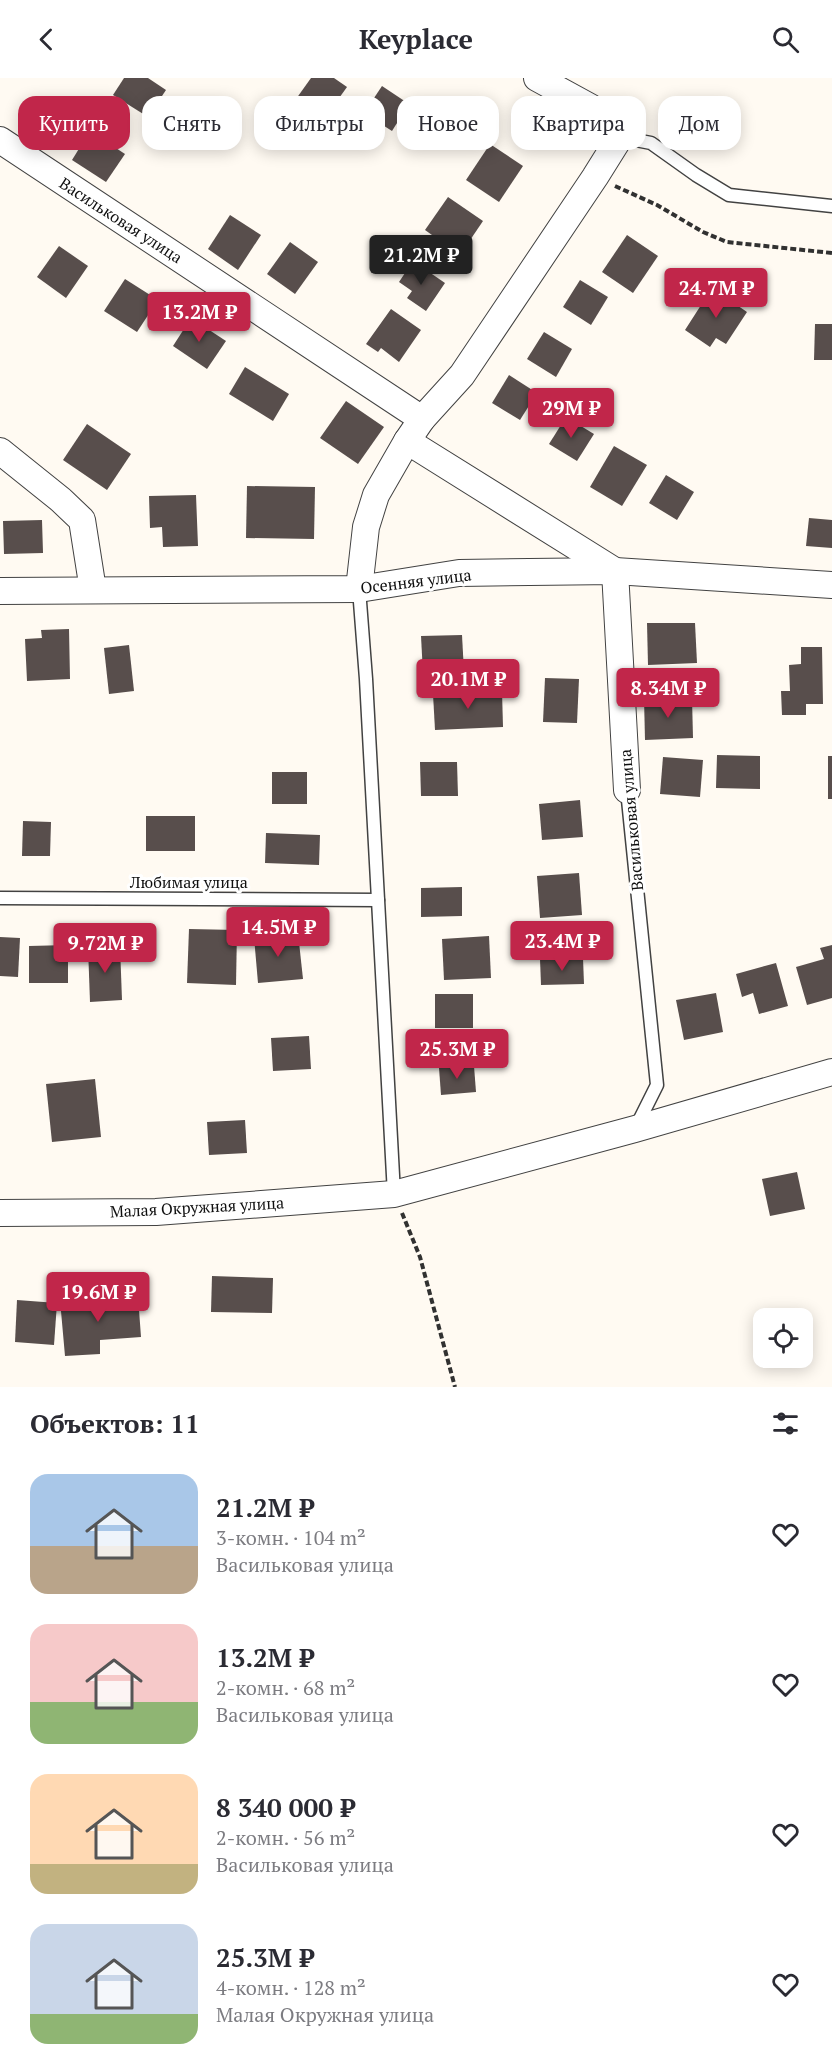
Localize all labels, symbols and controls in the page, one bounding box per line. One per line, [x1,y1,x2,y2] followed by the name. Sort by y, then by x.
[359,21,473,57] text: Keyplace
[30,23,63,56] icon: back
[769,23,802,56] icon: search
[18,96,130,150] chip: Купить
[142,96,242,150] chip: Снять
[254,96,385,150] chip: Фильтры
[397,96,499,150] chip: Новое
[511,96,646,150] chip: Квартира
[658,96,741,150] chip: Дом
[55,172,187,268] street label: Васильковая улица
[366,235,476,286] pin: 21.2M ₽
[383,241,459,268] text: 21.2M ₽
[661,268,771,319] pin: 24.7M ₽
[678,274,754,301] text: 24.7M ₽
[144,292,254,343] pin: 13.2M ₽
[161,298,237,325] text: 13.2M ₽
[529,388,613,439] pin: 29M ₽
[542,394,600,421] text: 29M ₽
[359,563,473,599] street label: Осенняя улица
[413,659,523,710] pin: 20.1M ₽
[430,665,506,692] text: 20.1M ₽
[613,668,723,719] pin: 8.34M ₽
[630,674,706,701] text: 8.34M ₽
[614,748,648,892] street label: Васильковая улица
[129,871,248,893] street label: Любимая улица
[223,907,333,958] pin: 14.5M ₽
[240,913,316,940] text: 14.5M ₽
[507,921,617,972] pin: 23.4M ₽
[50,923,160,974] pin: 9.72M ₽
[524,927,600,954] text: 23.4M ₽
[67,929,143,956] text: 9.72M ₽
[402,1029,512,1080] pin: 25.3M ₽
[419,1035,495,1062] text: 25.3M ₽
[109,1191,285,1223] street label: Малая Окружная улица
[43,1272,153,1323] pin: 19.6M ₽
[60,1278,136,1305] text: 19.6M ₽
[753,1308,813,1368] map controls
[753,1308,813,1368] button: locate
[30,1406,200,1440] text: Объектов: 11
[769,1407,802,1440] icon: filters
[216,1490,314,1524] text: 21.2M ₽
[78,1498,150,1570] icon: home
[769,1518,802,1551] icon: heart
[216,1524,366,1551] text: 3-комн. · 104 m²
[216,1551,394,1578] text: Васильковая улица
[216,1640,314,1674] text: 13.2M ₽
[78,1648,150,1720] icon: home
[769,1668,802,1701] icon: heart
[216,1674,355,1701] text: 2-комн. · 68 m²
[216,1701,394,1728] text: Васильковая улица
[216,1790,355,1824] text: 8 340 000 ₽
[78,1798,150,1870] icon: home
[769,1818,802,1851] icon: heart
[216,1824,355,1851] text: 2-комн. · 56 m²
[216,1851,394,1878] text: Васильковая улица
[216,1940,314,1974] text: 25.3M ₽
[78,1948,150,2020] icon: home
[769,1968,802,2001] icon: heart
[216,1974,366,2001] text: 4-комн. · 128 m²
[216,2001,434,2028] text: Малая Окружная улица

